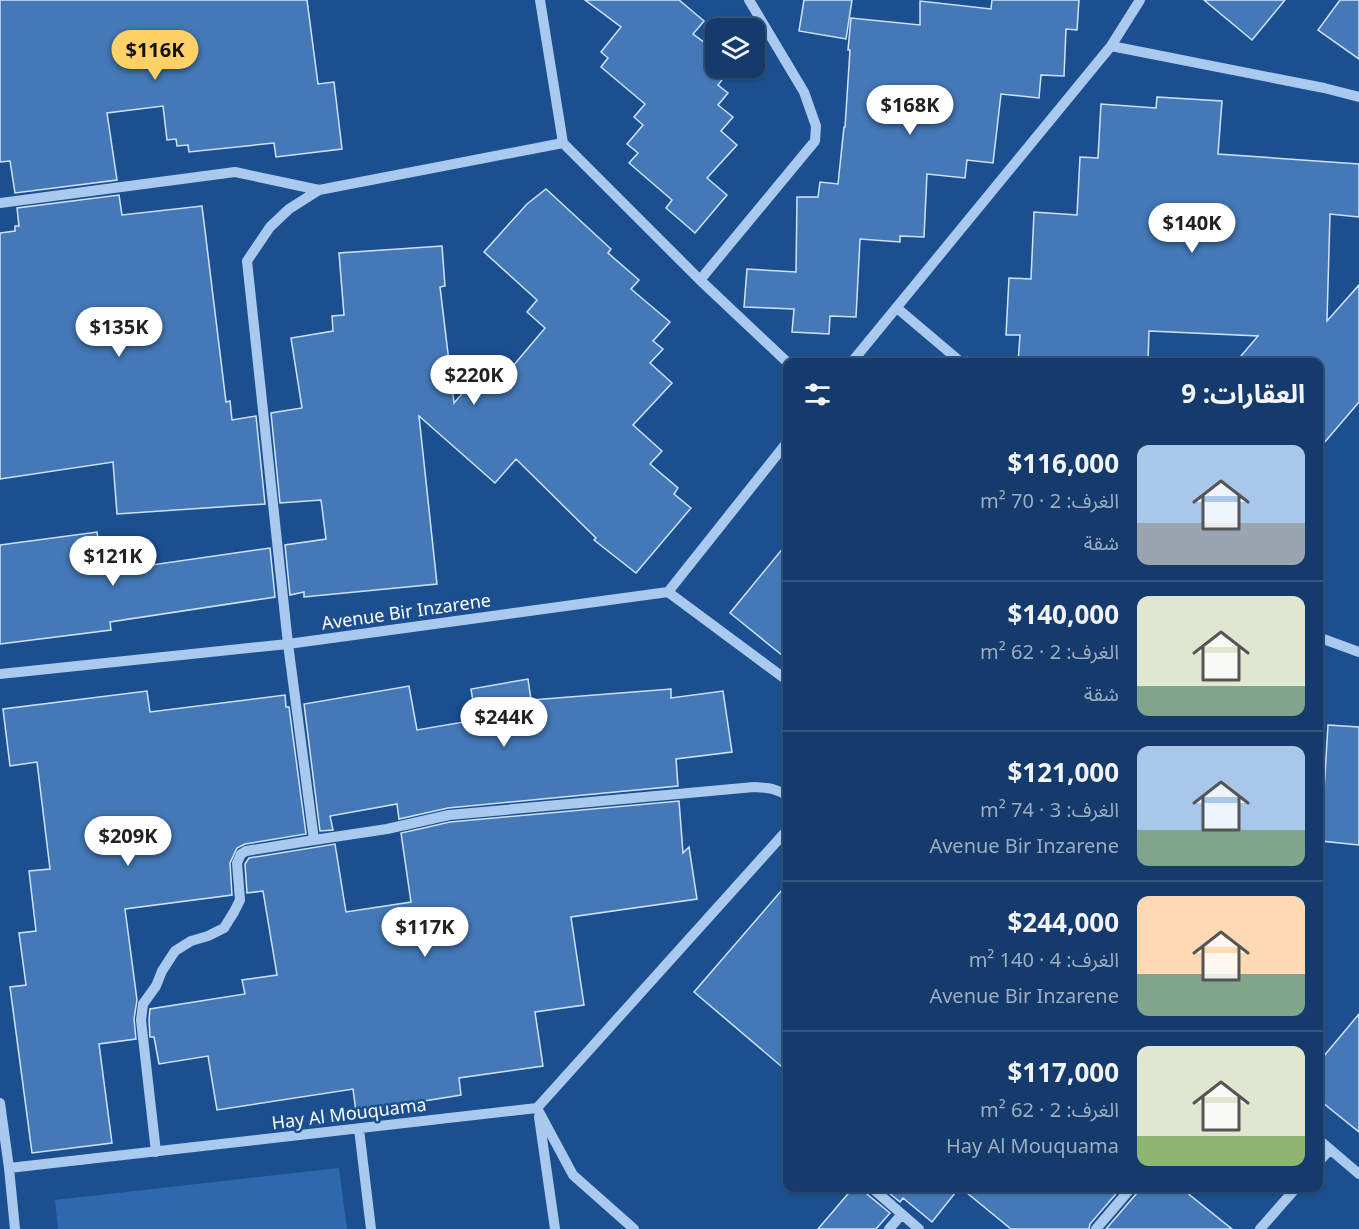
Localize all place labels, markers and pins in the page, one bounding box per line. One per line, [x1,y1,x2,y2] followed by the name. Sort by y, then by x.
[113,30,197,81] pin: $116K
[868,85,952,136] pin: $168K
[1150,203,1234,254] pin: $140K
[77,307,161,358] pin: $135K
[432,355,516,406] pin: $220K
[71,536,155,587] pin: $121K
[462,697,546,748] pin: $244K
[86,816,170,867] pin: $209K
[383,907,467,958] pin: $117K

